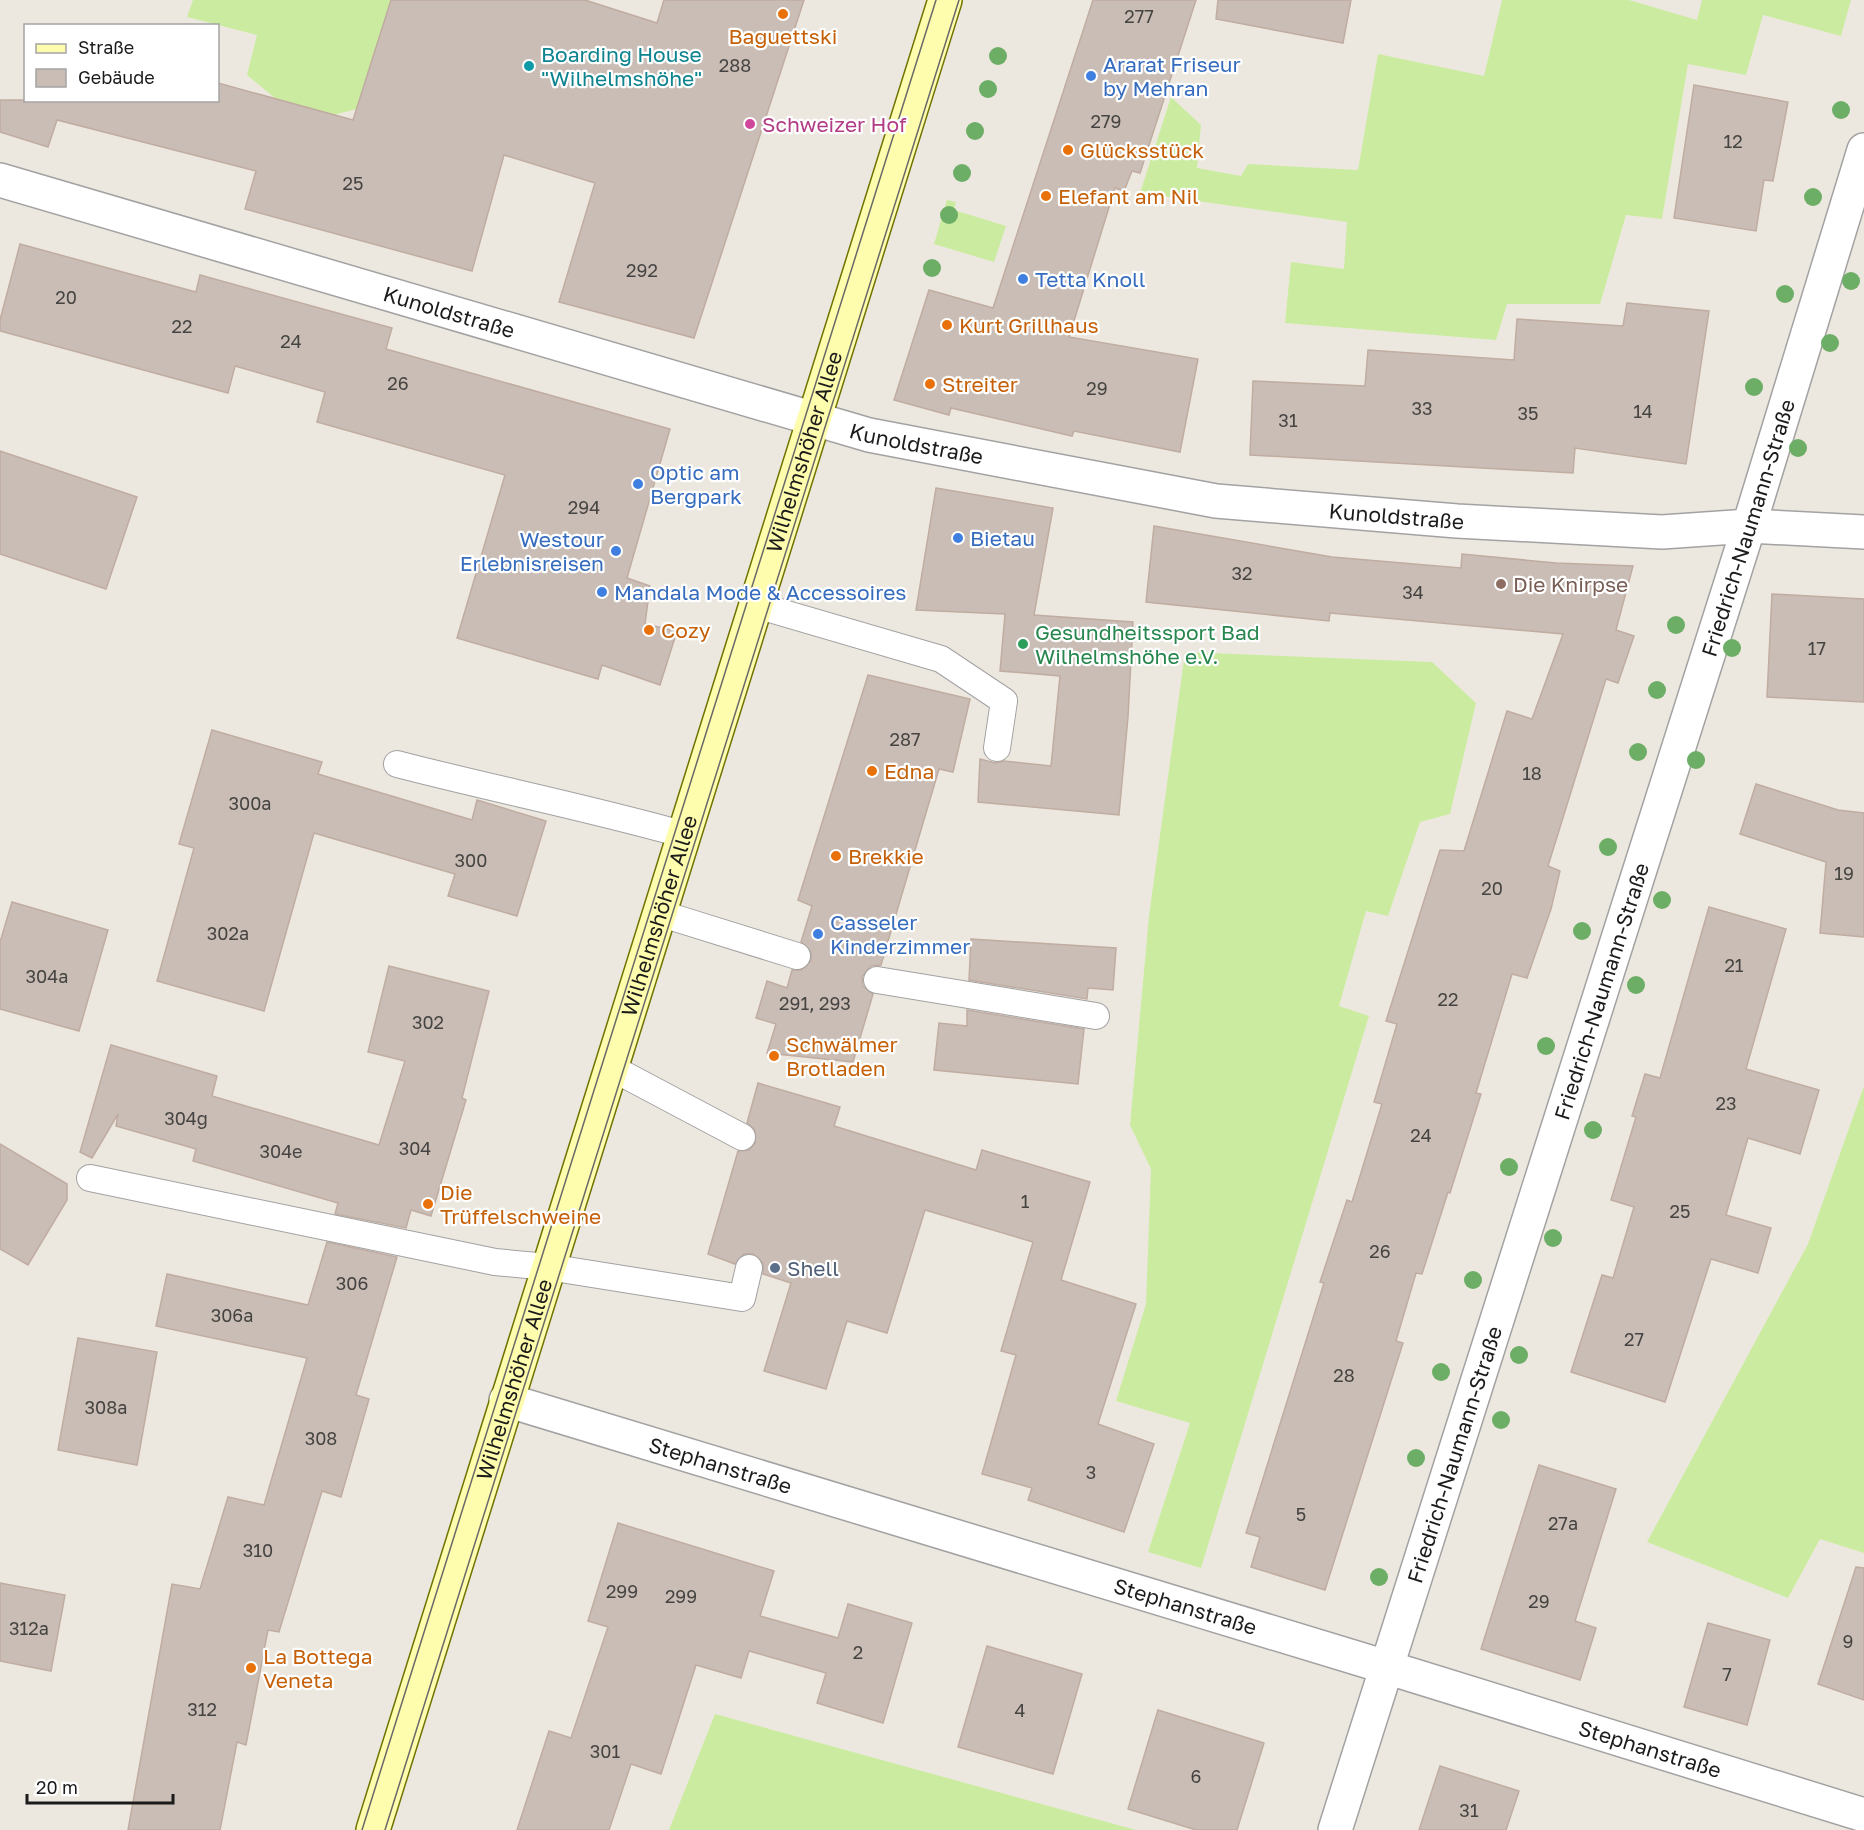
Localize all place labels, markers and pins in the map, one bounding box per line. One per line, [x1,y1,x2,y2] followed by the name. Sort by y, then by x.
[776,7,790,21] marker: Baguettski
[729,23,837,49] place label: Baguettski
[541,41,702,91] place label: Boarding House "Wilhelmshöhe"
[1103,51,1241,101] place label: Ararat Friseur by Mehran
[522,59,536,73] marker: Boarding House "Wilhelmshöhe"
[1084,69,1098,83] marker: Ararat Friseur by Mehran
[762,111,907,137] place label: Schweizer Hof
[743,117,757,131] marker: Schweizer Hof
[1080,137,1204,163] place label: Glücksstück
[1061,143,1075,157] marker: Glücksstück
[1058,183,1199,209] place label: Elefant am Nil
[1039,189,1053,203] marker: Elefant am Nil
[1035,266,1145,292] place label: Tetta Knoll
[1016,272,1030,286] marker: Tetta Knoll
[959,312,1099,338] place label: Kurt Grillhaus
[940,318,954,332] marker: Kurt Grillhaus
[942,371,1018,397] place label: Streiter
[923,377,937,391] marker: Streiter
[650,459,742,509] place label: Optic am Bergpark
[631,477,645,491] marker: Optic am Bergpark
[970,525,1035,551] place label: Bietau
[460,526,604,576] place label: Westour Erlebnisreisen
[951,531,965,545] marker: Bietau
[609,544,623,558] marker: Westour Erlebnisreisen
[1513,571,1628,597] place label: Die Knirpse
[1494,577,1508,591] marker: Die Knirpse
[614,579,907,605] place label: Mandala Mode & Accessoires
[595,585,609,599] marker: Mandala Mode & Accessoires
[661,617,711,643] place label: Cozy
[1035,619,1260,669] place label: Gesundheitssport Bad Wilhelmshöhe e.V.
[642,623,656,637] marker: Cozy
[1016,637,1030,651] marker: Gesundheitssport Bad Wilhelmshöhe e.V.
[884,758,934,784] place label: Edna
[865,764,879,778] marker: Edna
[848,843,924,869] place label: Brekkie
[829,849,843,863] marker: Brekkie
[830,909,970,959] place label: Casseler Kinderzimmer
[811,927,825,941] marker: Casseler Kinderzimmer
[786,1031,898,1081] place label: Schwälmer Brotladen
[767,1049,781,1063] marker: Schwälmer Brotladen
[440,1179,601,1229] place label: Die Trüffelschweine
[421,1197,435,1211] marker: Die Trüffelschweine
[787,1255,839,1281] place label: Shell
[768,1261,782,1275] marker: Shell
[263,1643,373,1693] place label: La Bottega Veneta
[244,1661,258,1675] marker: La Bottega Veneta

